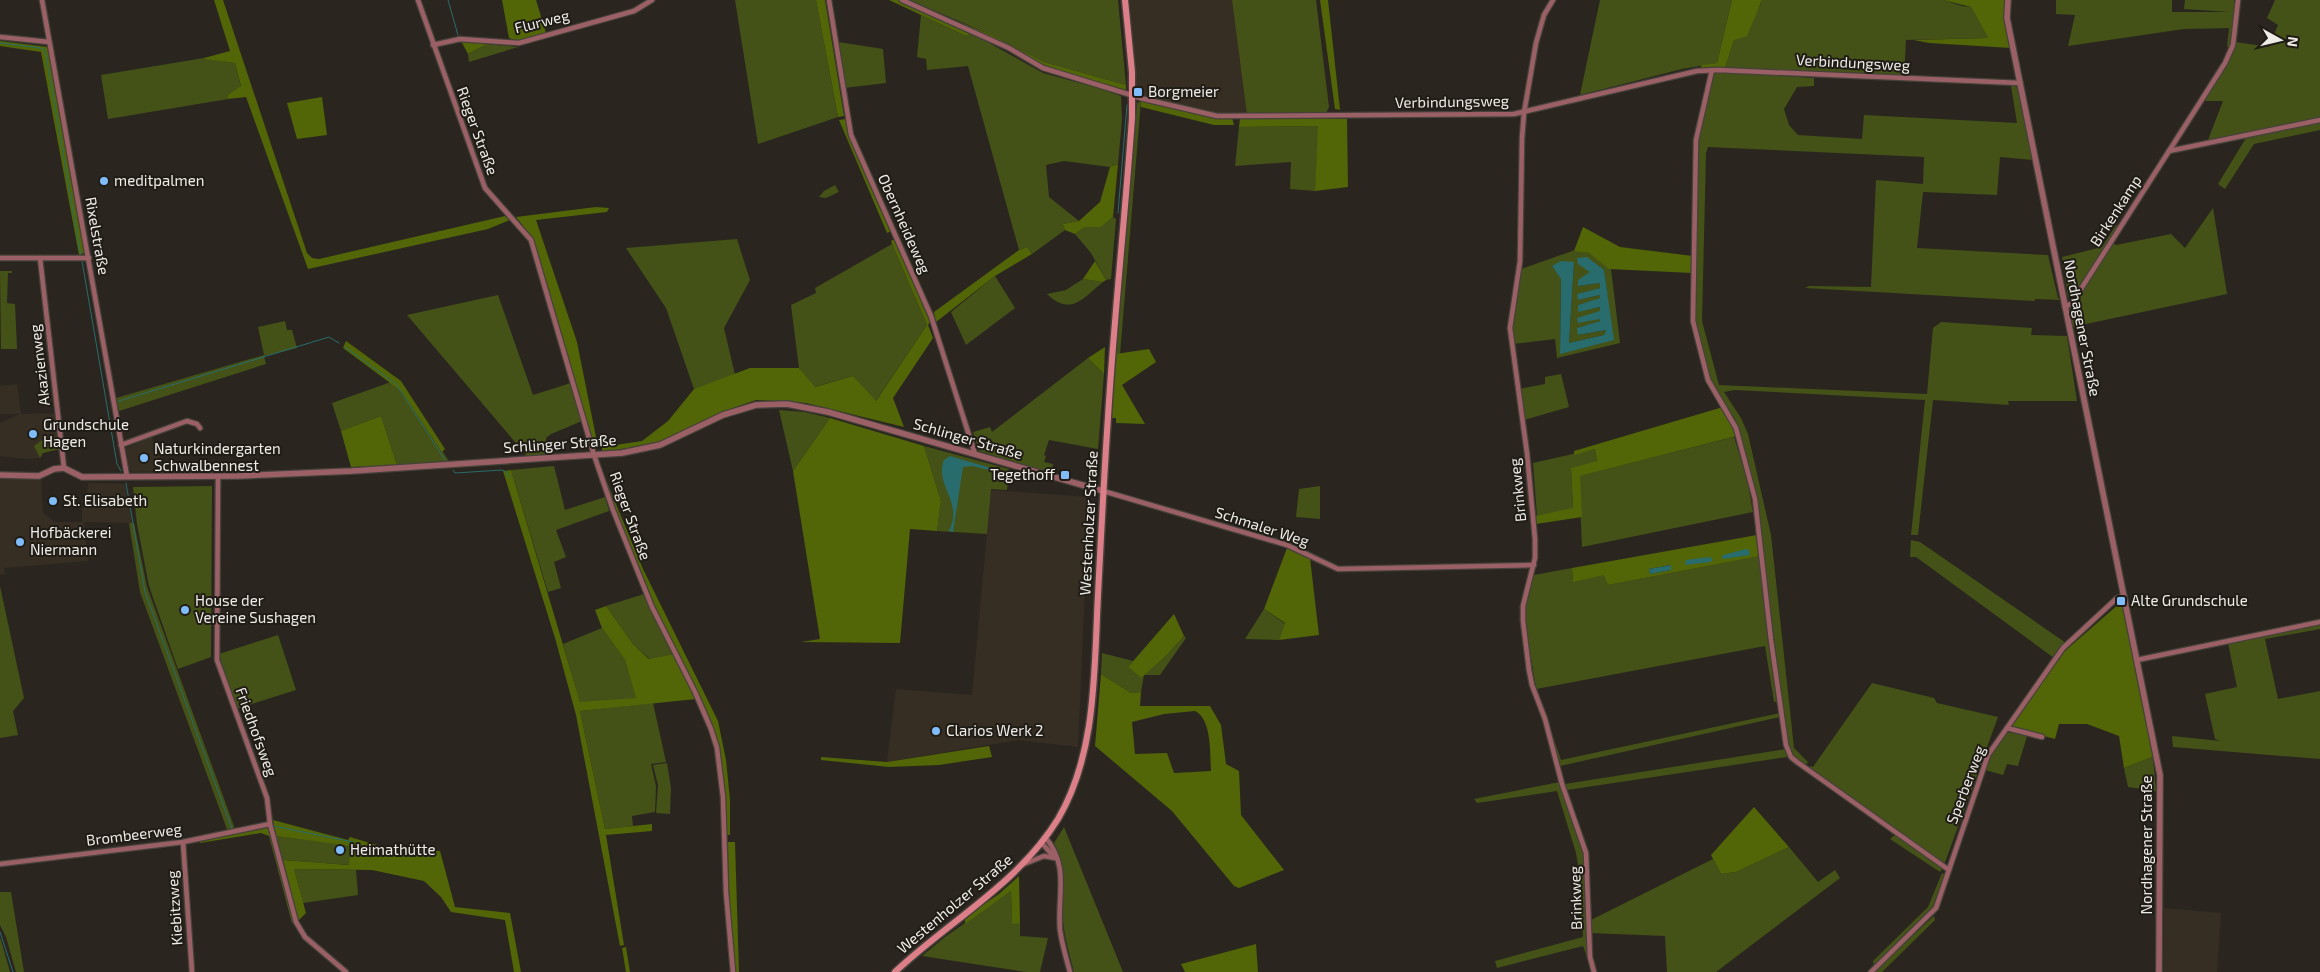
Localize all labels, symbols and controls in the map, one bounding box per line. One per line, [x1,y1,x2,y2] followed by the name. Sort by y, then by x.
[512,5,572,37] street label: Flurweg
[2255,15,2305,65] north arrow
[2284,36,2302,48] text: N
[1796,50,1911,74] street label: Verbindungsweg
[1148,82,1219,100] place label: Borgmeier
[454,84,502,177] street label: Rieger Straße
[1132,86,1144,98] marker: Borgmeier
[1395,91,1510,111] street label: Verbindungsweg
[114,171,205,189] place label: meditpalmen
[875,171,935,277] street label: Obernheideweg
[2086,172,2145,249] street label: Birkenkamp
[98,175,110,187] marker: meditpalmen
[82,195,114,276] street label: Rixelstraße
[2061,258,2105,398] street label: Nordhagener Straße
[25,323,53,407] street label: Akazienweg
[911,414,1025,462] street label: Schlinger Straße
[43,415,129,450] place label: Grundschule Hagen
[27,428,39,440] marker: Grundschule Hagen
[503,430,617,456] street label: Schlinger Straße
[154,439,281,474] place label: Naturkindergarten Schwalbennest
[1075,450,1101,596] street label: Westenholzer Straße
[138,452,150,464] marker: Naturkindergarten Schwalbennest
[1505,457,1529,523] street label: Brinkweg
[990,465,1055,483] place label: Tegethoff
[607,469,655,562] street label: Rieger Straße
[1059,469,1071,481] marker: Tegethoff
[63,491,147,509] place label: St. Elisabeth
[47,495,59,507] marker: St. Elisabeth
[1213,502,1312,550] street label: Schmaler Weg
[30,523,111,558] place label: Hofbäckerei Niermann
[14,536,26,548] marker: Hofbäckerei Niermann
[195,591,316,626] place label: House der Vereine Sushagen
[2131,591,2248,609] place label: Alte Grundschule
[2115,595,2127,607] marker: Alte Grundschule
[179,604,191,616] marker: House der Vereine Sushagen
[232,685,282,779] street label: Friedhofsweg
[946,721,1044,739] place label: Clarios Werk 2
[930,725,942,737] marker: Clarios Werk 2
[1942,742,1988,826] street label: Sperberweg
[2137,775,2155,915] street label: Nordhagener Straße
[85,819,183,849] street label: Brombeerweg
[350,840,436,858] place label: Heimathütte
[334,844,346,856] marker: Heimathütte
[893,850,1016,957] street label: Westenholzer Straße
[1565,865,1585,930] street label: Brinkweg
[162,869,186,946] street label: Kiebitzweg

